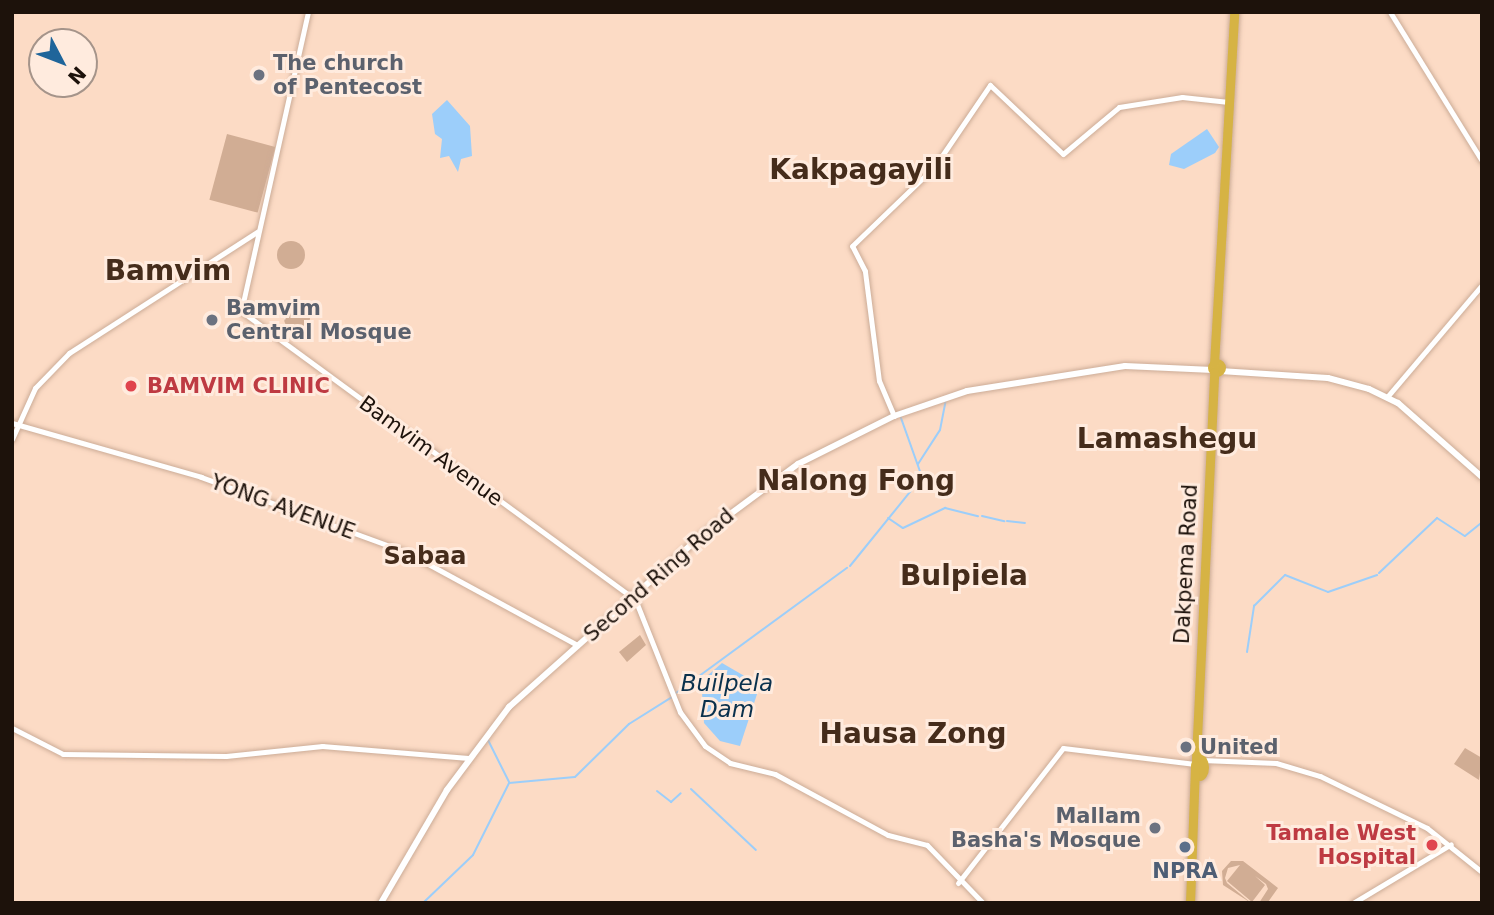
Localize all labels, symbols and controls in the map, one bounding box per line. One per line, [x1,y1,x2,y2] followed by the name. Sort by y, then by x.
[28,28,98,98] north arrow
[273,50,422,100] place label: The church of Pentecost
[64,62,91,89] text: N
[251,67,267,83] marker: The church of Pentecost
[769,153,953,187] district label: Kakpagayili
[105,254,231,288] district label: Bamvim
[226,295,412,345] place label: Bamvim Central Mosque
[204,312,220,328] marker: Bamvim Central Mosque
[147,373,330,399] place label: BAMVIM CLINIC
[121,376,141,396] marker: BAMVIM CLINIC
[354,391,508,511] street label: Bamvim Avenue
[1077,422,1257,456] district label: Lamashegu
[757,464,955,498] district label: Nalong Fong
[207,469,359,545] street label: YONG AVENUE
[1169,483,1203,645] street label: Dakpema Road
[579,503,739,647] street label: Second Ring Road
[383,543,467,571] district label: Sabaa
[900,559,1028,593] district label: Bulpiela
[681,669,773,723] water label: Builpela Dam
[819,717,1007,751] district label: Hausa Zong
[1200,734,1279,760] place label: United
[1178,739,1194,755] marker: United
[951,803,1141,853] place label: Mallam Basha's Mosque
[1147,820,1163,836] marker: Mallam Basha's Mosque
[1266,820,1416,870] place label: Tamale West Hospital
[1422,835,1442,855] marker: Tamale West Hospital
[1177,839,1193,855] marker: NPRA
[1152,858,1218,884] place label: NPRA

